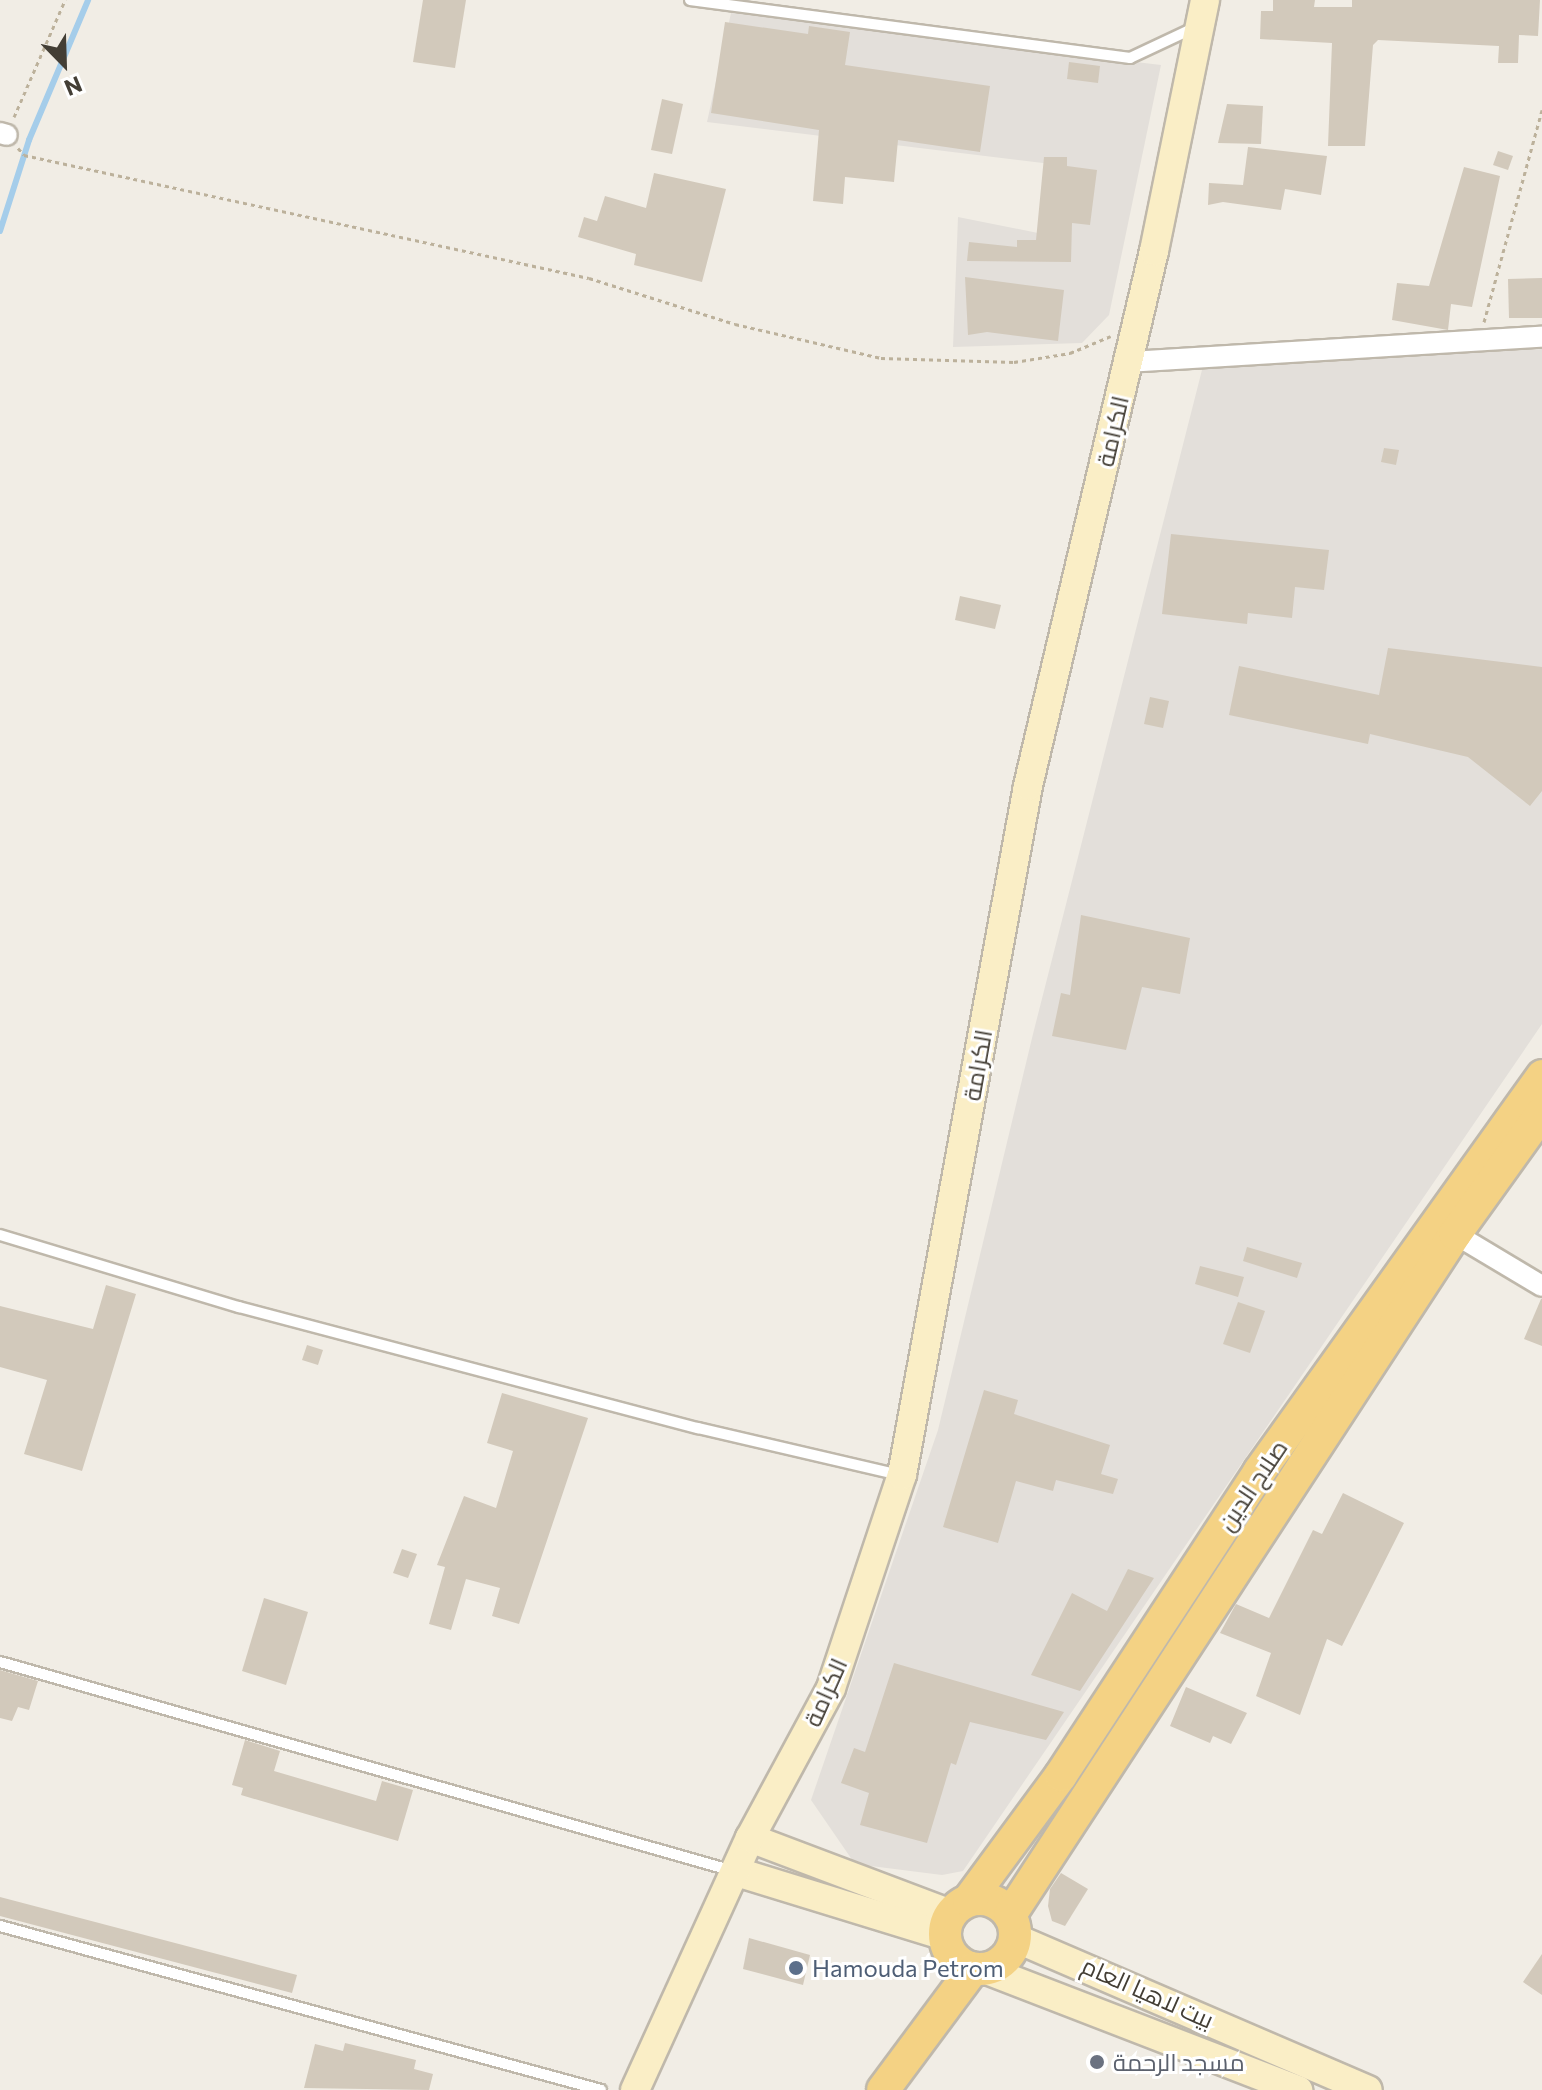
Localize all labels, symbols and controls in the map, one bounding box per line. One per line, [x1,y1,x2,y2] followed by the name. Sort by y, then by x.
[24,24,104,104] north arrow
[61,71,86,102] text: N
[1090,393,1134,469] street label: الكرامة
[957,1027,997,1103] street label: الكرامة
[1211,1434,1293,1536] street label: صلاح الدين
[797,1653,853,1731] street label: الكرامة
[1078,1950,1218,2034] street label: بيت لاهيا العام
[812,1954,1004,1982] place label: Hamouda Petrom
[787,1959,805,1977] marker: Hamouda Petrom
[1113,2048,1245,2076] place label: مسجد الرحمة
[1088,2053,1106,2071] marker: مسجد الرحمة

